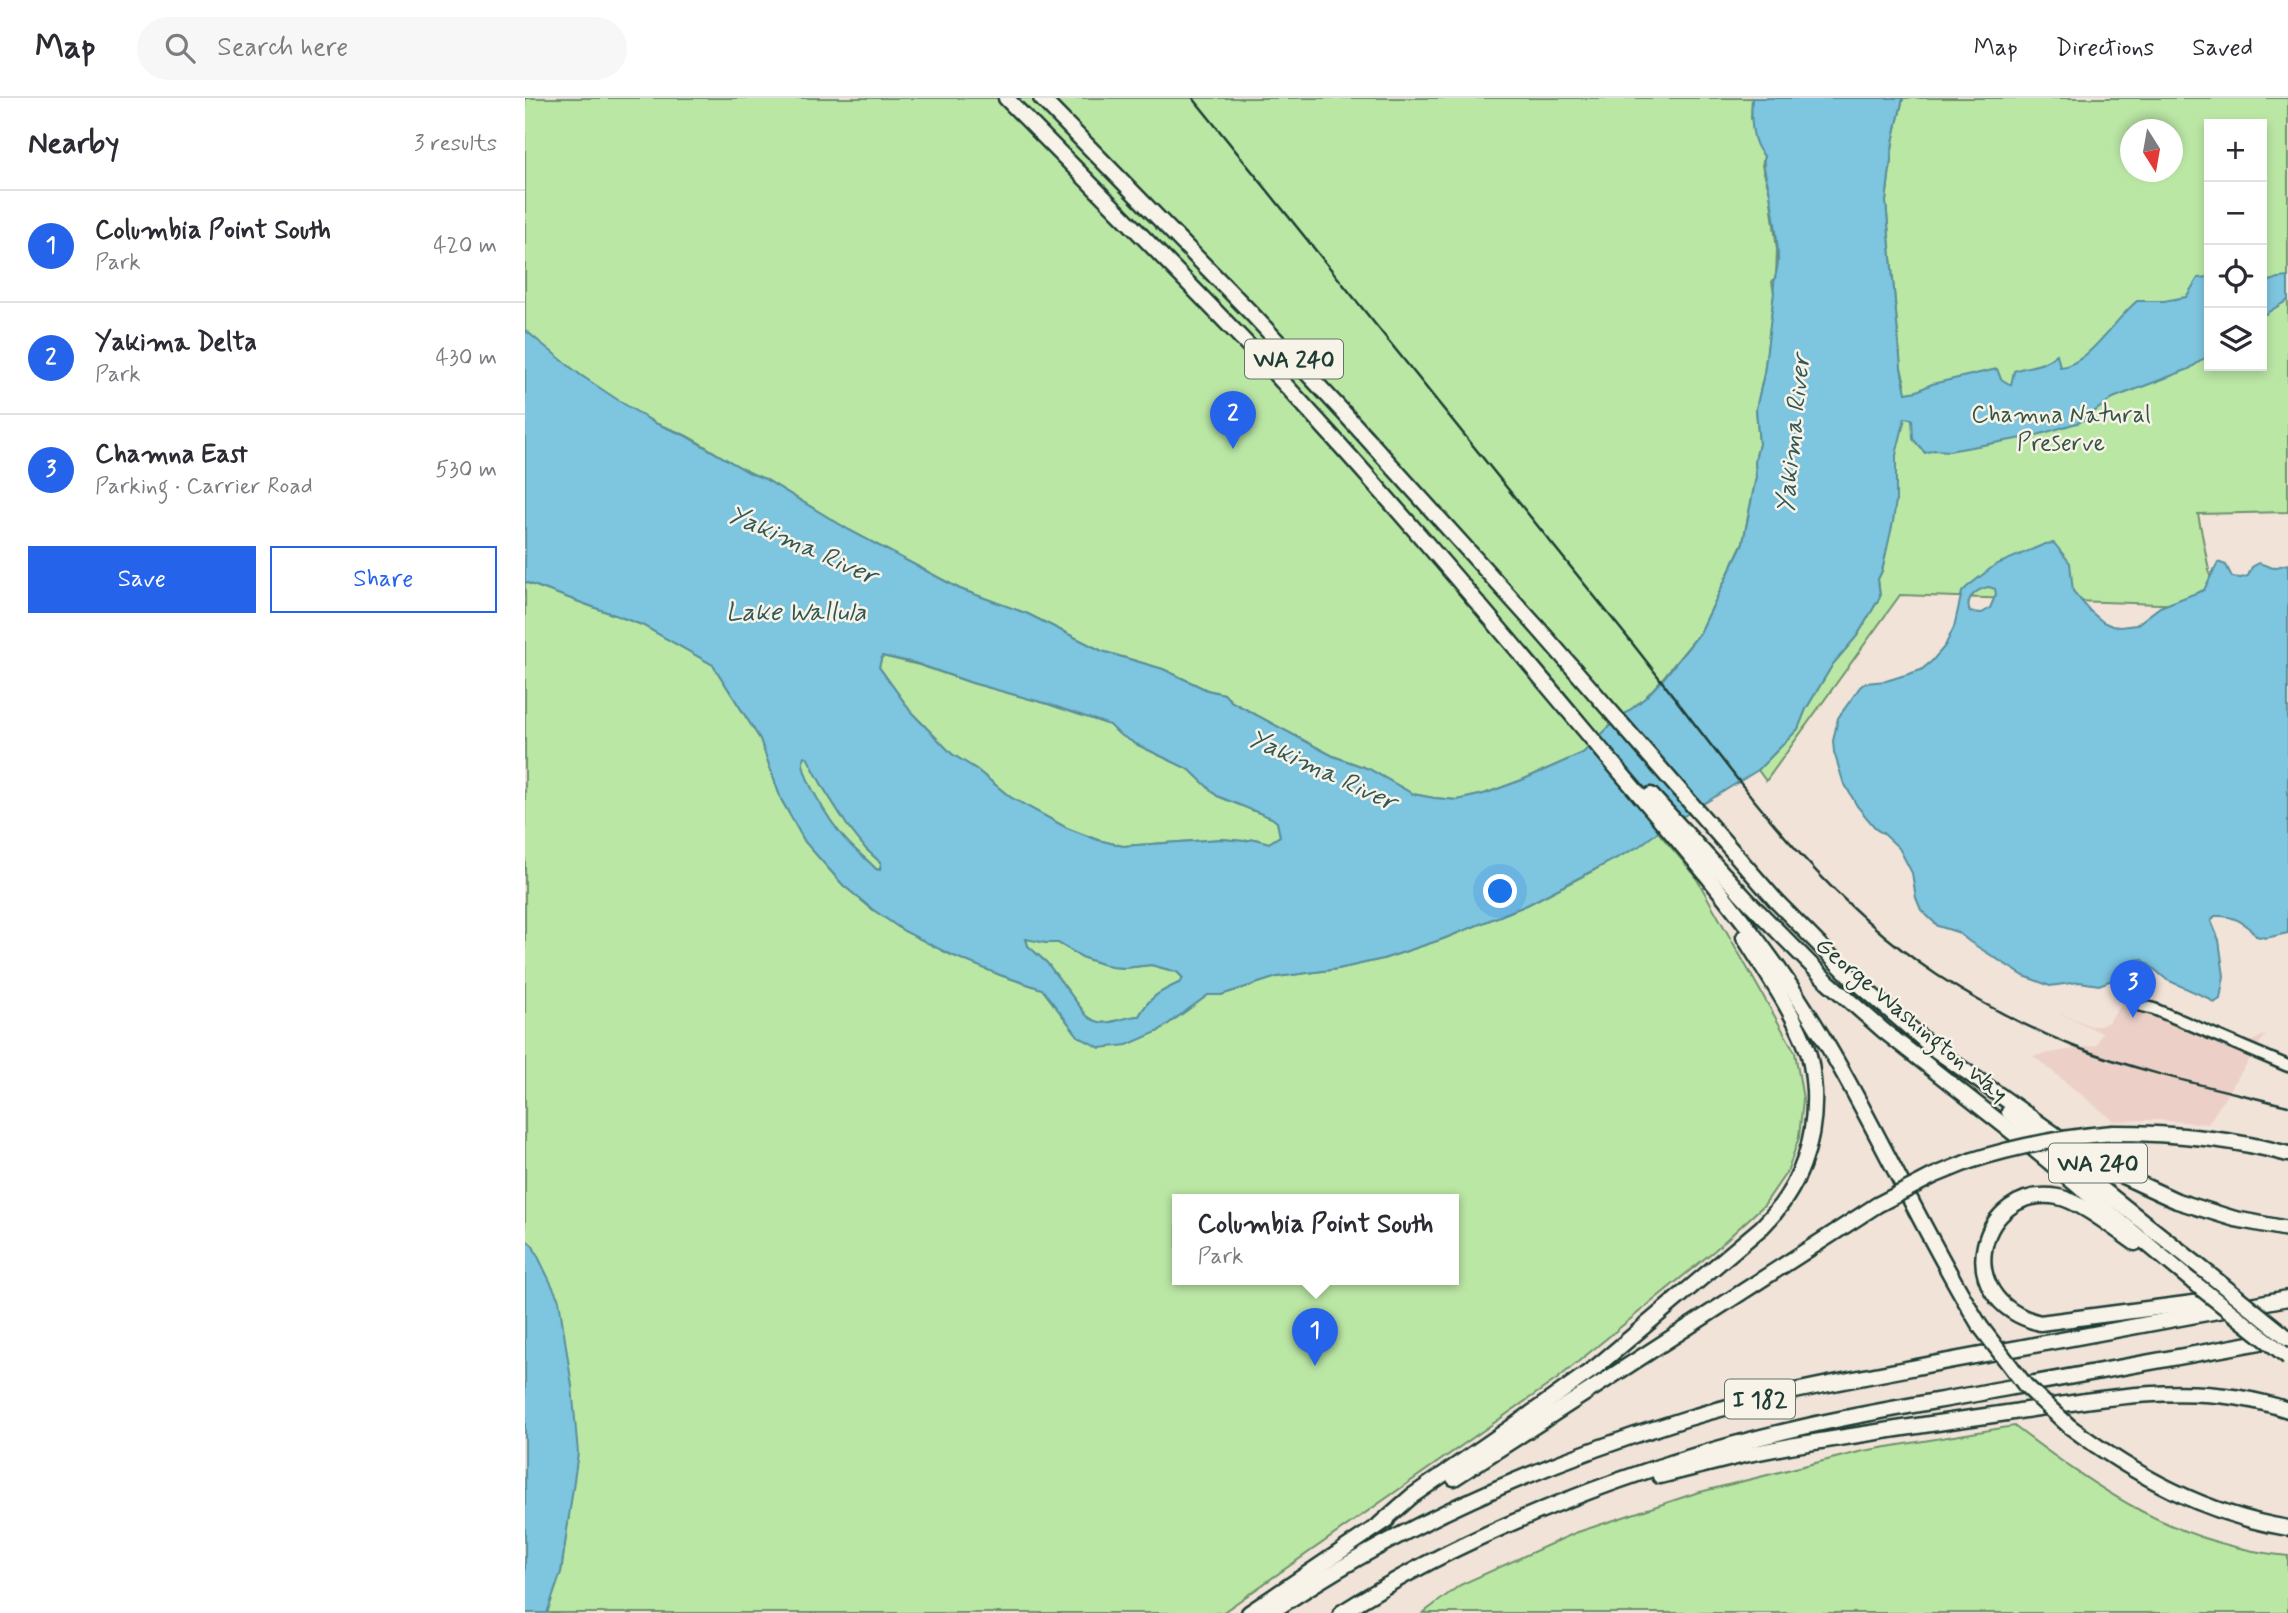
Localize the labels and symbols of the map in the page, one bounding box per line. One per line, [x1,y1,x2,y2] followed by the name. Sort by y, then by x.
[2120,119,2183,182] north arrow
[1245,340,1343,378] road number: WA 240
[1769,349,1820,515] water label: Yakima River
[1210,391,1256,449] pin: 2
[1971,400,2151,459] park label: Chamna Natural Preserve
[723,498,885,595] water label: Yakima River
[726,596,867,630] water label: Lake Wallula
[1243,722,1405,821] water label: Yakima River
[1483,874,1517,908] your location
[1806,930,2014,1112] street label: George Washington Way
[2110,960,2156,1018] pin: 3
[2049,1144,2147,1182] road number: WA 240
[1292,1308,1338,1366] pin: 1
[1725,1380,1795,1418] road number: I 182

